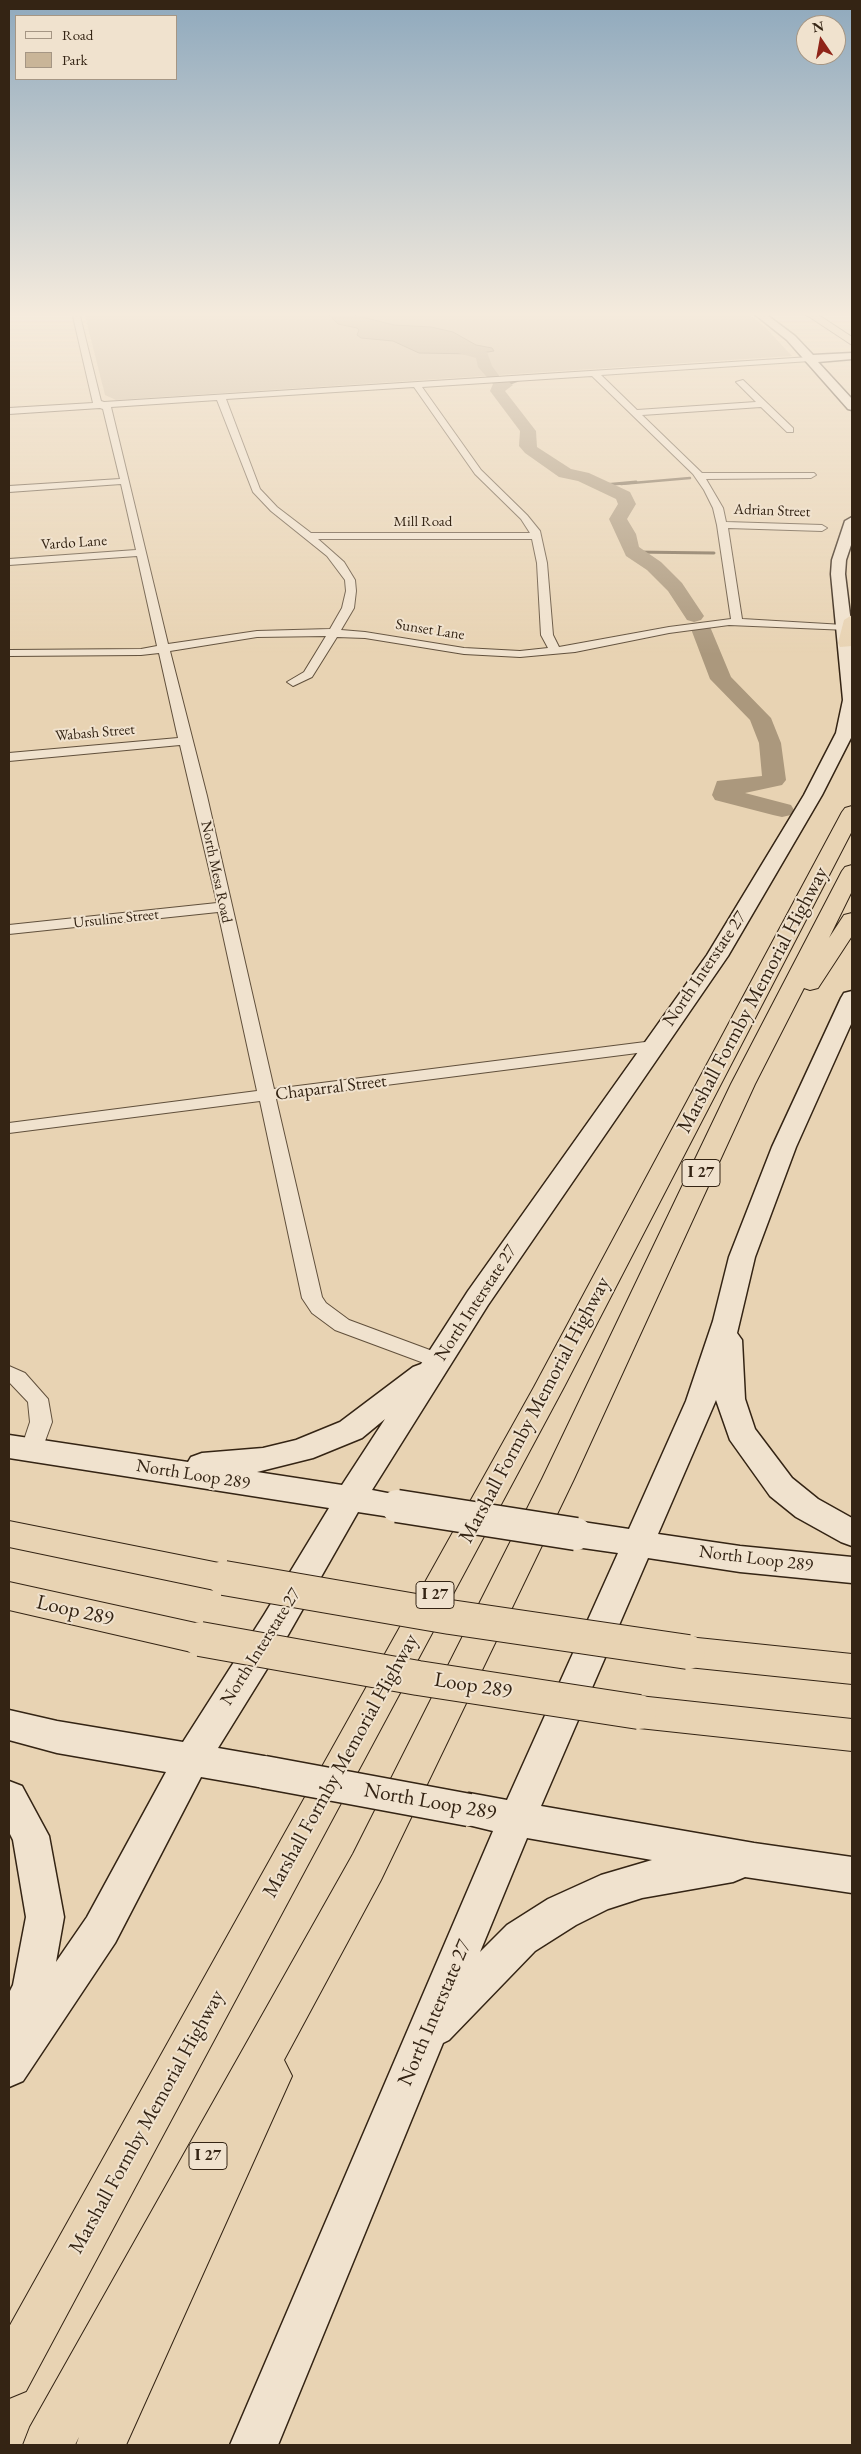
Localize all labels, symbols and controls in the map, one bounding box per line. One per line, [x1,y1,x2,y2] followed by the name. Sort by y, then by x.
[15,15,178,80] legend
[796,15,846,65] north arrow
[811,16,825,36] text: N
[62,25,93,44] text: Road
[62,50,88,69] text: Park
[733,501,811,521] street label: Adrian Street
[394,513,452,531] street label: Mill Road
[40,532,108,554] street label: Vardo Lane
[394,616,466,644] street label: Sunset Lane
[54,721,136,745] street label: Wabash Street
[196,819,236,925] street label: North Mesa Road
[672,863,834,1137] street label: Marshall Formby Memorial Highway
[72,906,160,932] street label: Ursuline Street
[659,907,751,1031] street label: North Interstate 27
[274,1070,388,1106] street label: Chaparral Street
[682,1160,720,1186] road number: I 27
[430,1241,522,1365] street label: North Interstate 27
[454,1273,616,1547] street label: Marshall Formby Memorial Highway
[135,1455,251,1495] street label: North Loop 289
[698,1541,814,1577] street label: North Loop 289
[416,1582,454,1608] road number: I 27
[216,1584,306,1710] street label: North Interstate 27
[34,1590,116,1632] street label: Loop 289
[258,1630,424,1902] street label: Marshall Formby Memorial Highway
[432,1667,514,1705] street label: Loop 289
[362,1778,498,1826] street label: North Loop 289
[393,1936,477,2090] street label: North Interstate 27
[64,1986,230,2258] street label: Marshall Formby Memorial Highway
[189,2142,227,2170] road number: I 27

